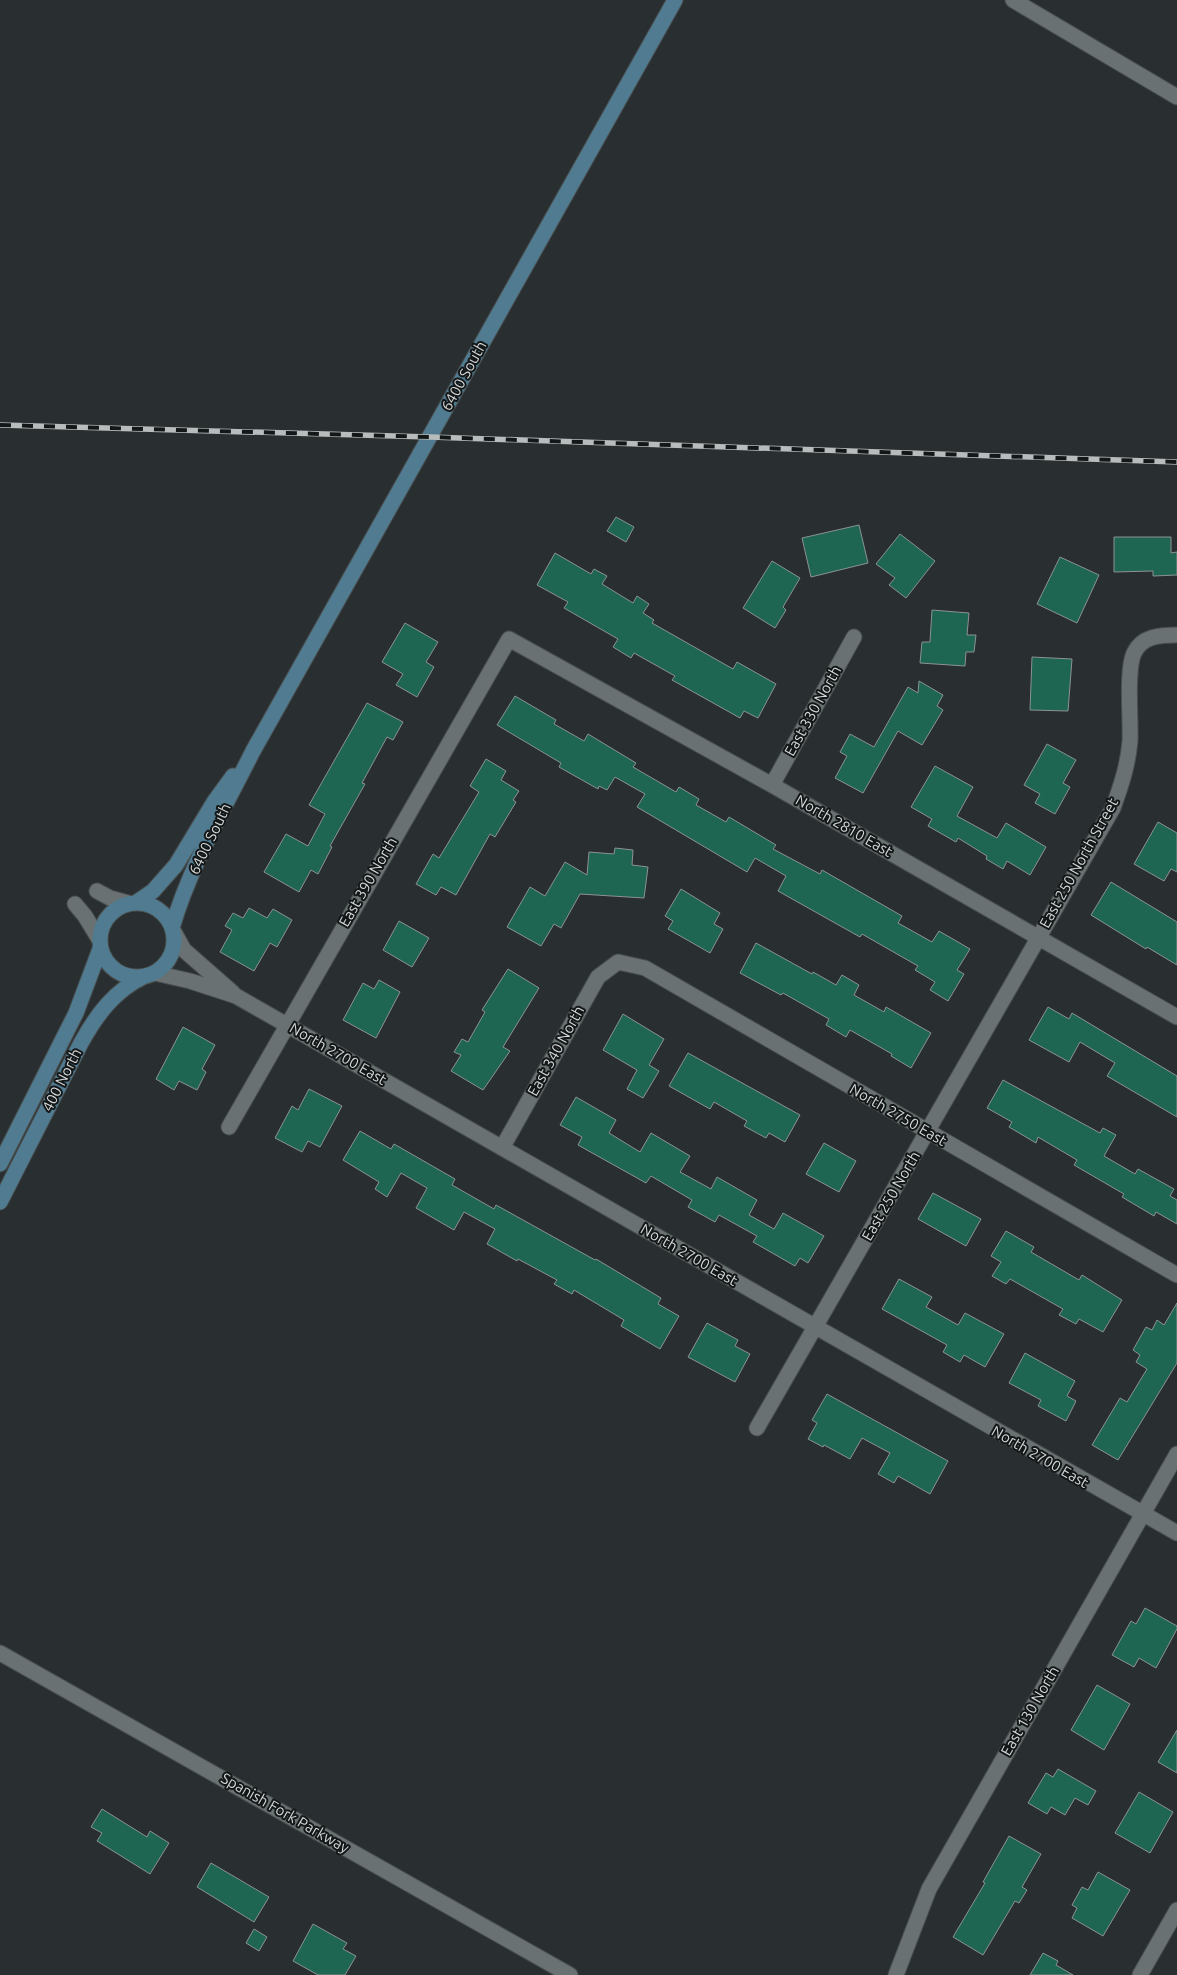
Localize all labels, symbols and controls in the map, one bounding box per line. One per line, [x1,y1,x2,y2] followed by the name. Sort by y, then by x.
[437,338,490,414] street label: 6400 South
[781,663,844,759] street label: East 330 North
[793,791,896,860] street label: North 2810 East
[1036,795,1121,931] street label: East 250 North Street
[185,800,234,877] street label: 6400 South
[335,834,400,929] street label: East 390 North
[524,1003,587,1099] street label: East 340 North
[287,1019,390,1088] street label: North 2700 East
[38,1045,85,1114] street label: 400 North
[847,1080,950,1149] street label: North 2750 East
[858,1148,923,1243] street label: East 250 North
[638,1220,741,1289] street label: North 2700 East
[989,1422,1092,1491] street label: North 2700 East
[997,1663,1062,1758] street label: East 130 North
[218,1769,352,1856] street label: Spanish Fork Parkway

